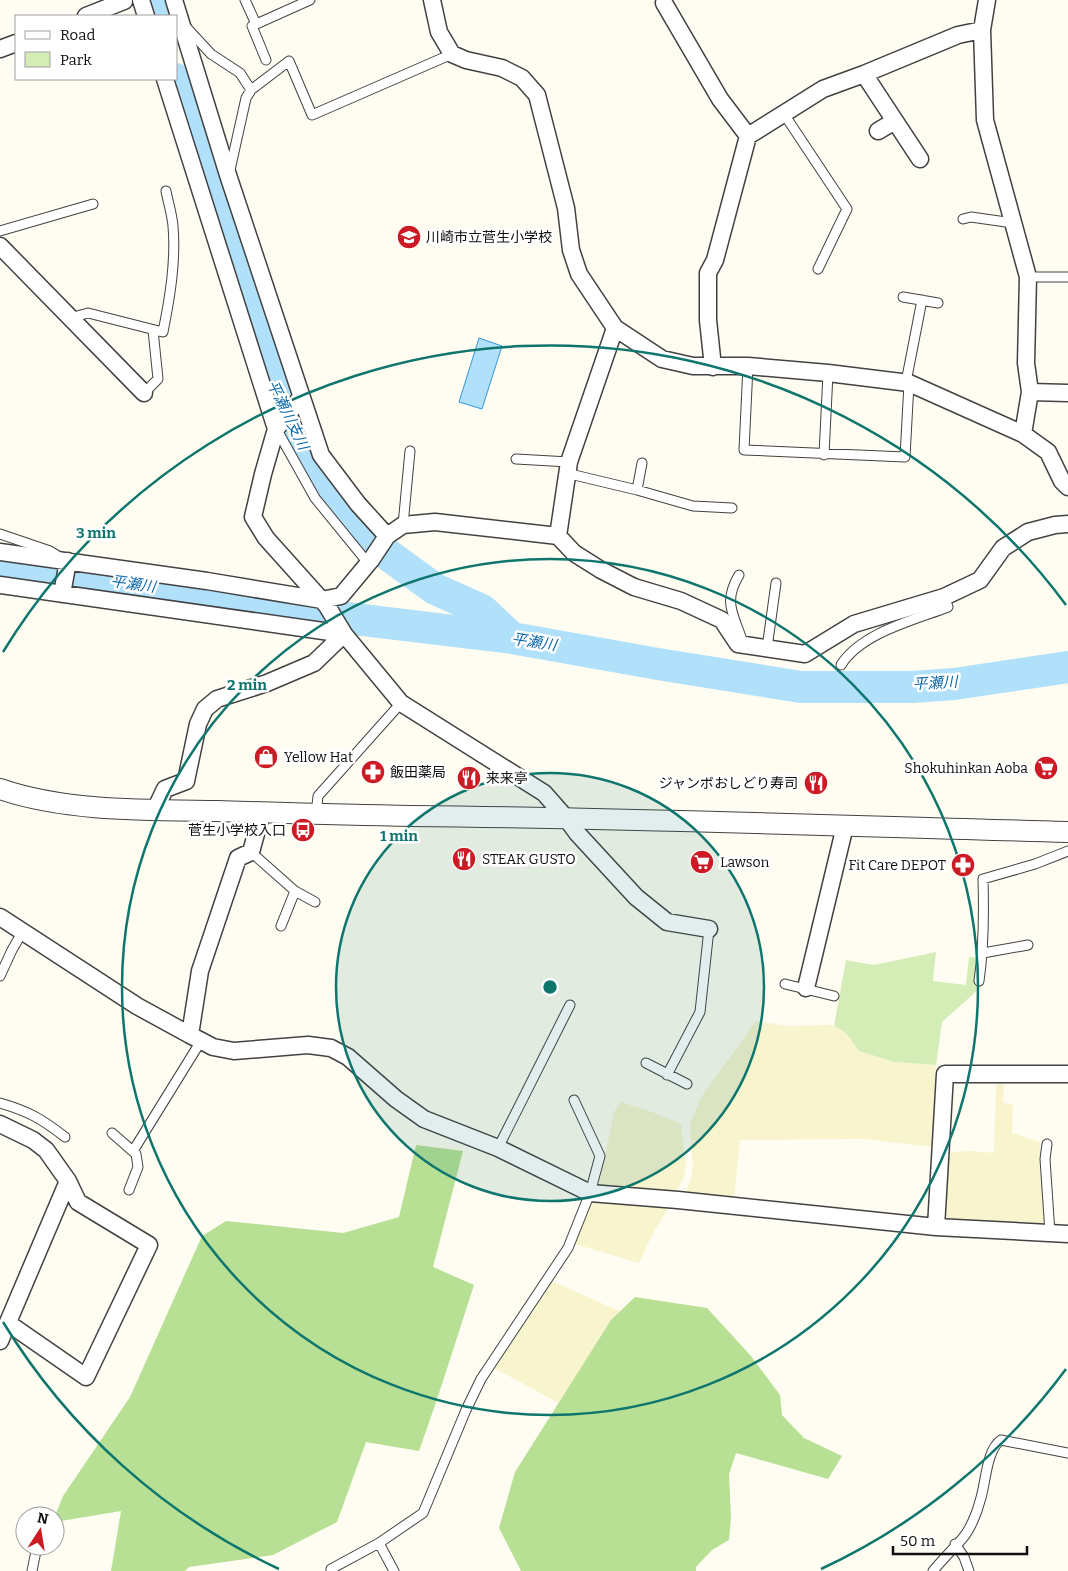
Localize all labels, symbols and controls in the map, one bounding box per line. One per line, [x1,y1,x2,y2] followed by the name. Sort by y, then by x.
[15,15,178,80] legend
[60,26,95,44] text: Road
[60,51,92,69] text: Park
[396,224,422,250] school or university icon: 川崎市立菅生小学校
[426,229,552,246] place label: 川崎市立菅生小学校
[263,377,313,454] water label: 平瀬川支川
[76,524,116,542] text: 3 min
[109,572,159,596] water label: 平瀬川
[510,630,560,655] water label: 平瀬川
[912,673,960,693] water label: 平瀬川
[227,676,267,694] text: 2 min
[253,744,279,770] shop icon: Yellow Hat
[284,749,353,766] place label: Yellow Hat
[1033,755,1059,781] supermarket icon: Shokuhinkan Aoba
[360,759,386,785] pharmacy icon: 飯田薬局
[904,760,1028,777] place label: Shokuhinkan Aoba
[390,764,446,781] place label: 飯田薬局
[456,765,482,791] restaurant icon: 来来亭
[486,770,528,787] place label: 来来亭
[803,770,829,796] restaurant icon: ジャンボおしどり寿司
[659,775,798,792] place label: ジャンボおしどり寿司
[290,817,316,843] bus stop icon: 菅生小学校入口
[188,822,286,839] place label: 菅生小学校入口
[380,827,418,845] text: 1 min
[451,846,477,872] restaurant icon: STEAK GUSTO
[689,849,715,875] supermarket icon: Lawson
[482,851,576,868] place label: STEAK GUSTO
[950,852,976,878] pharmacy icon: Fit Care DEPOT
[720,854,769,871] place label: Lawson
[848,857,946,874] place label: Fit Care DEPOT
[541,978,559,996] centre of rings
[15,1506,65,1556] north arrow
[36,1509,50,1528] text: N
[893,1524,1027,1556] scale bar
[900,1532,936,1550] text: 50 m

